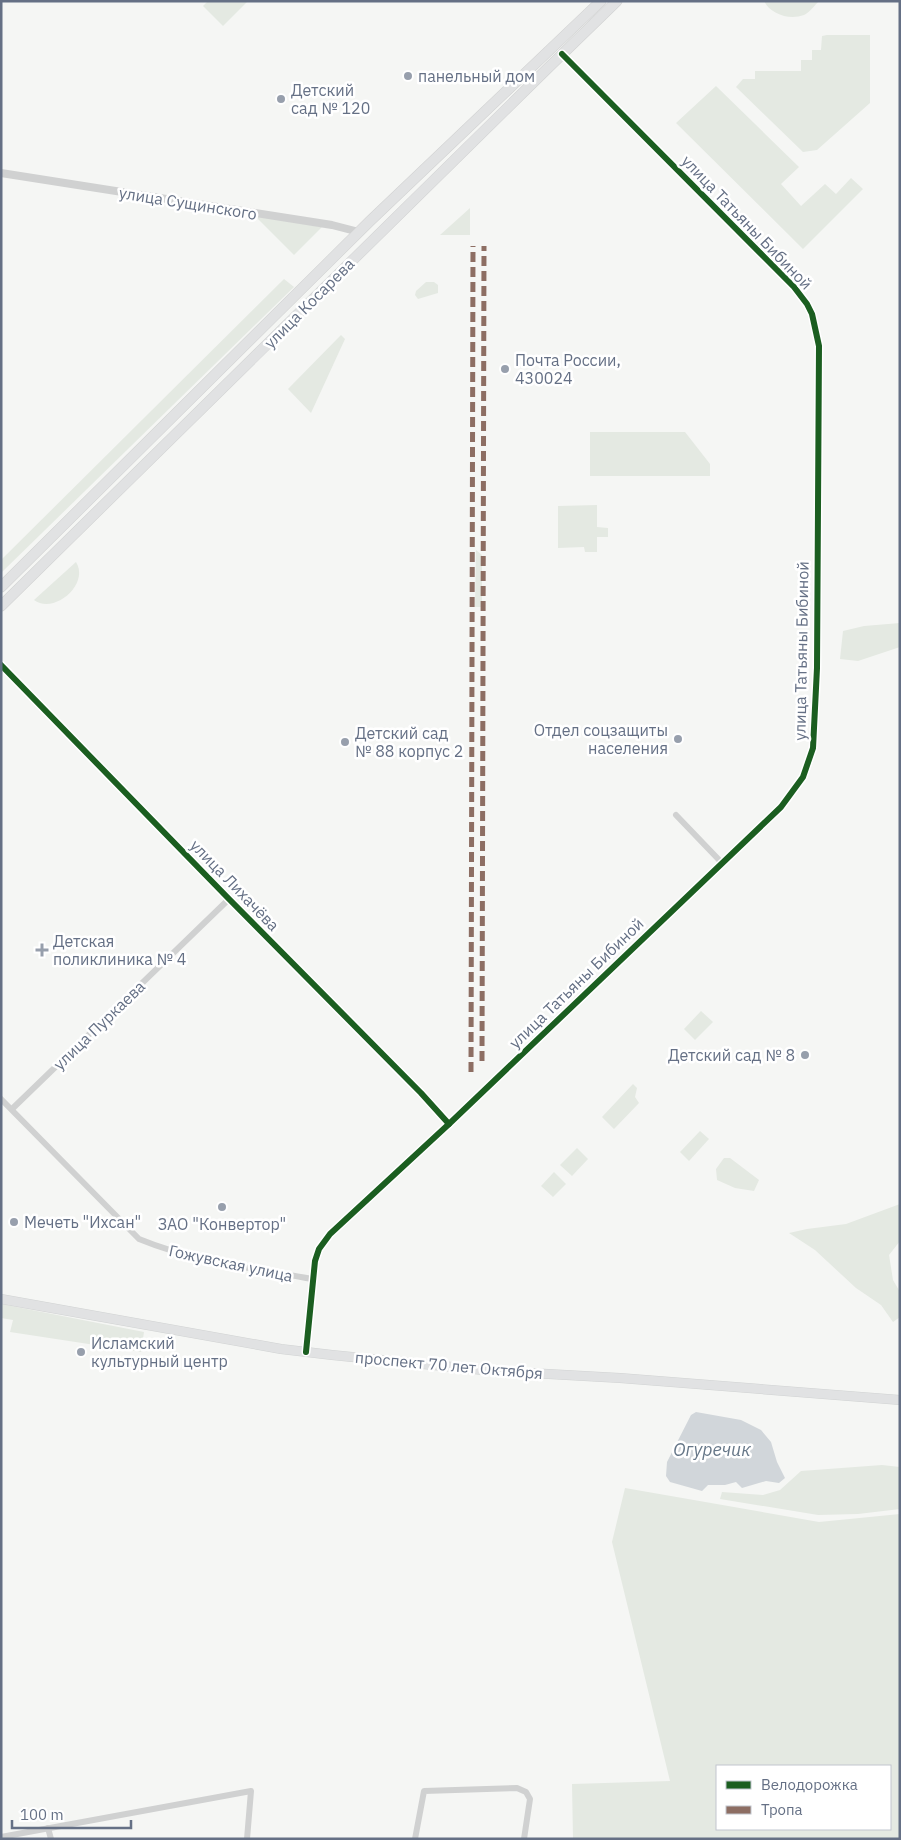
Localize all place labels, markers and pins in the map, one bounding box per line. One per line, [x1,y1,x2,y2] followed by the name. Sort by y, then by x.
[418,66,535,86] place label: панельный дом
[402,70,414,82] marker: панельный дом
[291,80,370,118] place label: Детский сад № 120
[275,93,287,105] marker: Детский сад № 120
[515,350,621,388] place label: Почта России, 430024
[499,363,511,375] marker: Почта России, 430024
[534,720,668,758] place label: Отдел соцзащиты населения
[355,723,463,761] place label: Детский сад № 88 корпус 2
[672,733,684,745] marker: Отдел соцзащиты населения
[339,736,351,748] marker: Детский сад № 88 корпус 2
[53,931,186,969] place label: Детская поликлиника № 4
[35,943,49,957] marker: Детская поликлиника № 4
[668,1045,795,1065] place label: Детский сад № 8
[799,1049,811,1061] marker: Детский сад № 8
[216,1201,228,1213] marker: ЗАО "Конвертор"
[24,1212,141,1232] place label: Мечеть "Ихсан"
[158,1214,286,1234] place label: ЗАО "Конвертор"
[8,1216,20,1228] marker: Мечеть "Ихсан"
[91,1333,228,1371] place label: Исламский культурный центр
[75,1346,87,1358] marker: Исламский культурный центр

